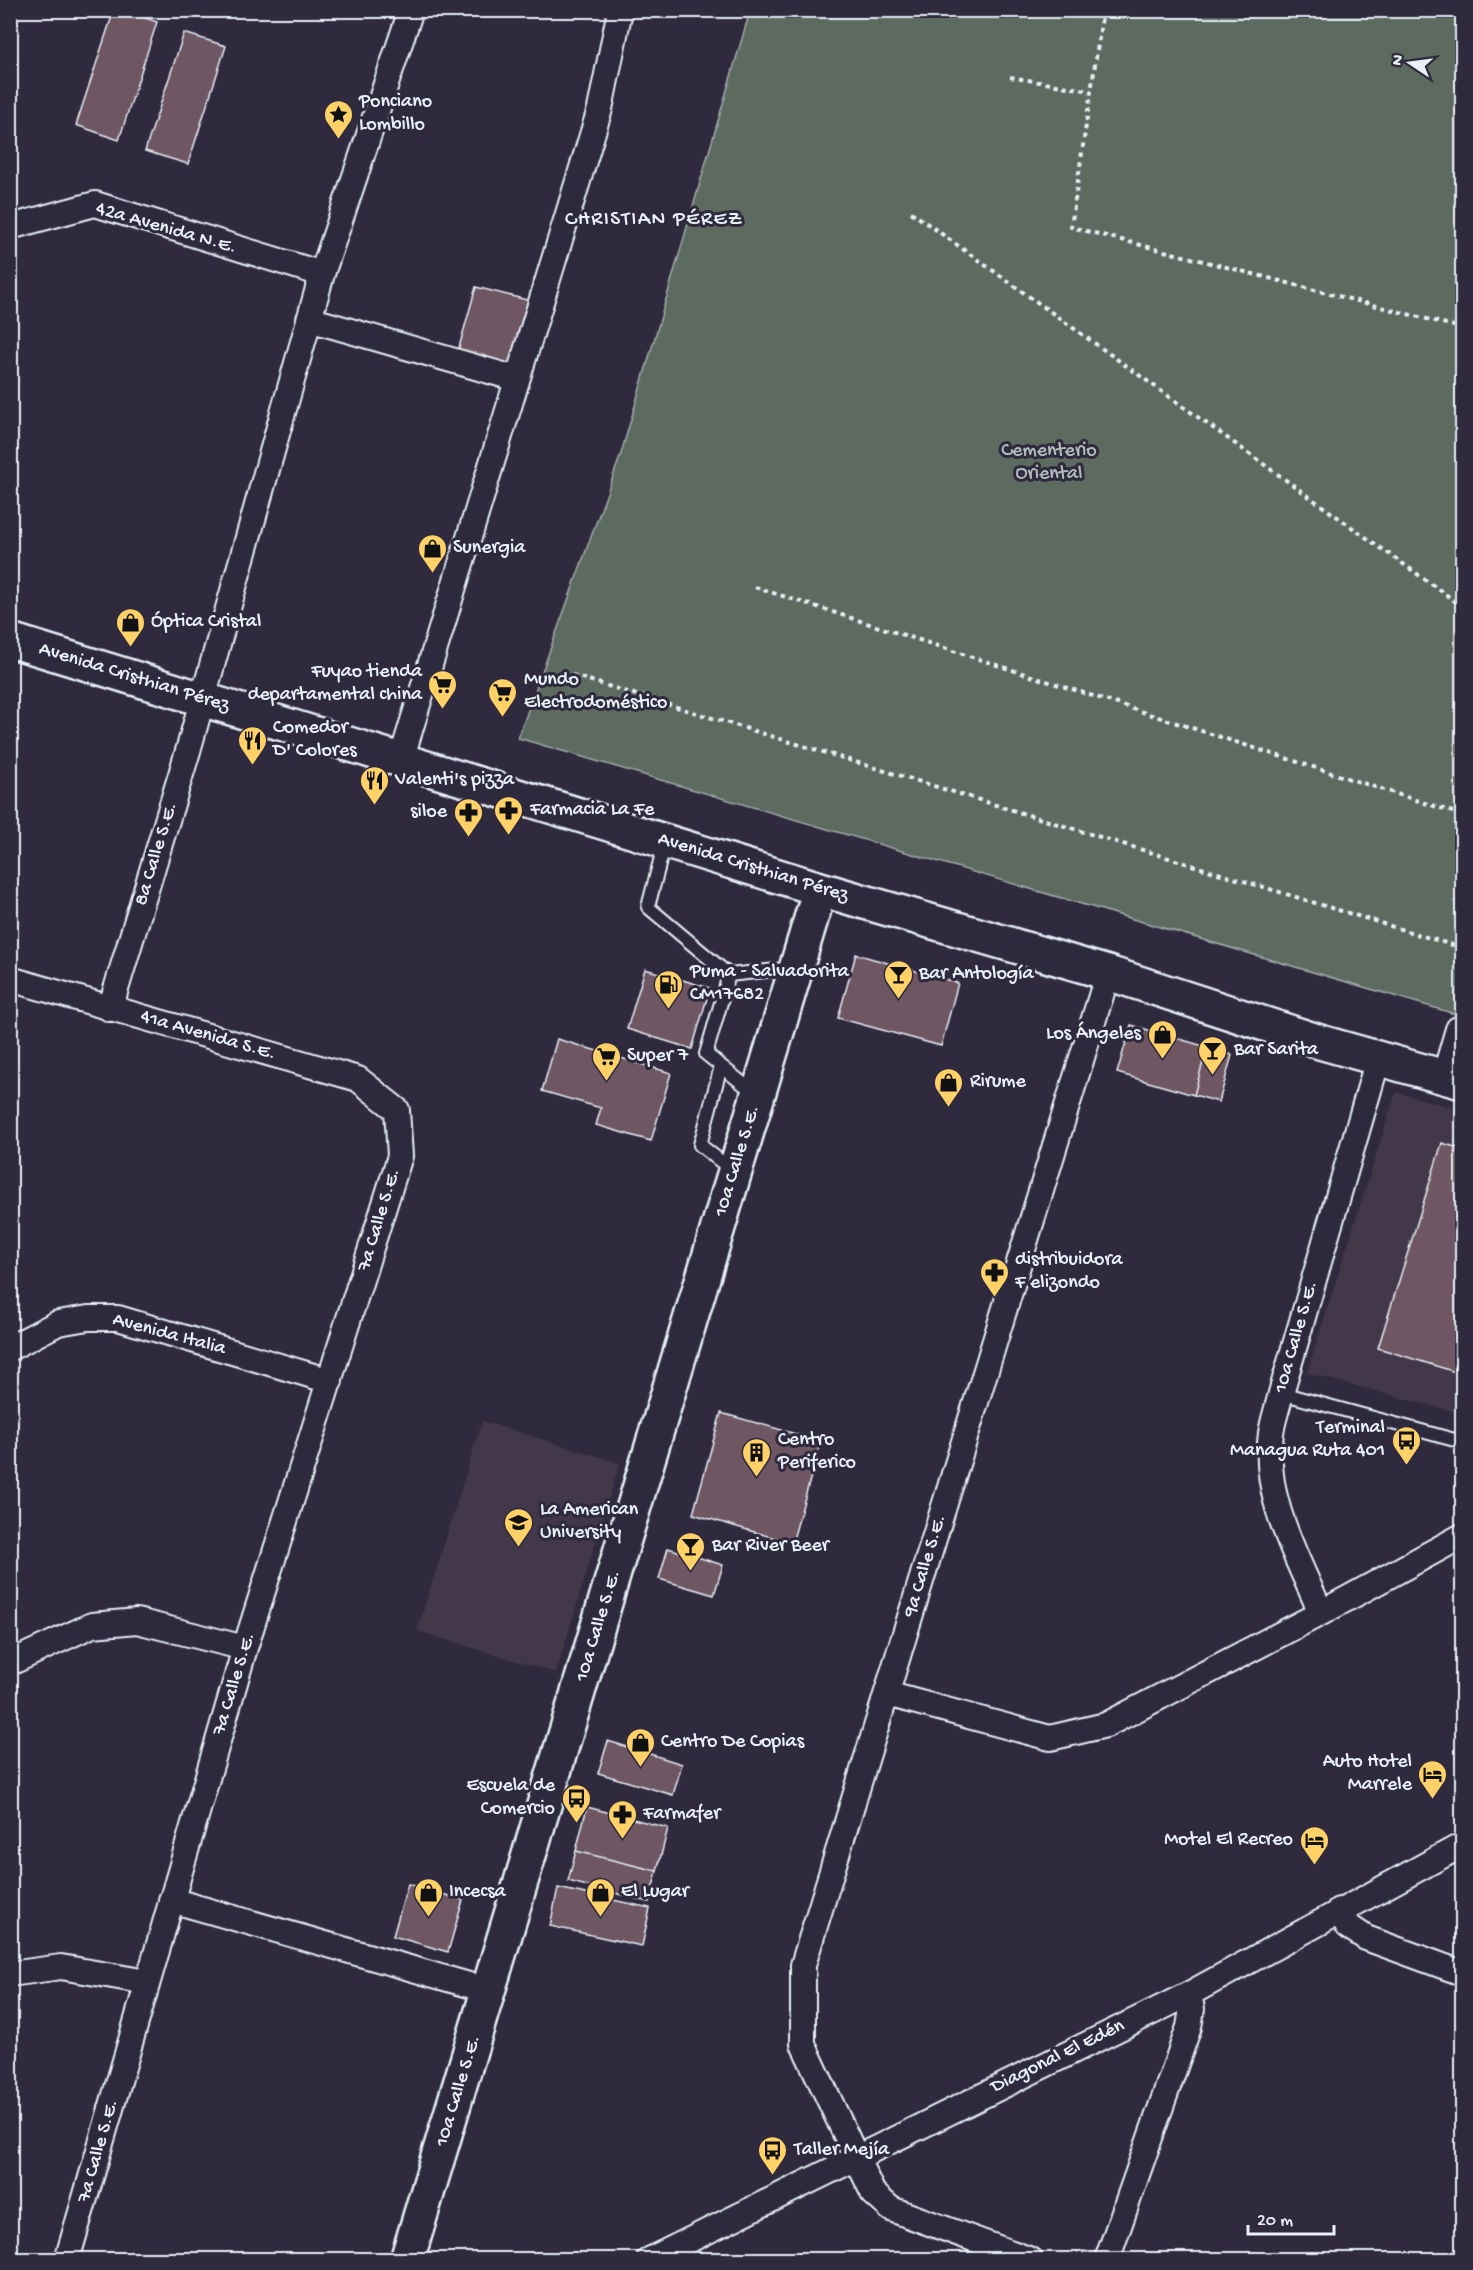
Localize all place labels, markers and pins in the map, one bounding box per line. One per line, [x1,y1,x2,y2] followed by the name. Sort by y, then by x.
[358,91,432,137] place label: Ponciano Lombillo
[322,98,354,140] place icon: Ponciano Lombillo
[416,532,448,574] shop icon: Sunergia
[453,537,526,560] place label: Sunergia
[114,606,146,648] shop icon: Óptica Cristal
[151,611,261,634] place label: Óptica Cristal
[248,661,423,707] place label: Fuyao tienda departamental china
[427,668,459,710] supermarket icon: Fuyao tienda departamental china
[524,669,667,715] place label: Mundo Electrodoméstico
[487,676,519,718] supermarket icon: Mundo Electrodoméstico
[271,717,357,763] place label: Comedor D' Colores
[236,724,268,766] restaurant icon: Comedor D' Colores
[358,764,390,806] restaurant icon: Valenti's pizza
[394,769,515,792] place label: Valenti's pizza
[493,794,525,836] pharmacy icon: Farmacia La Fe
[452,796,484,838] pharmacy icon: siloe
[529,799,655,822] place label: Farmacia La Fe
[410,801,448,824] place label: siloe
[882,958,914,1000] bar icon: Bar Antología
[689,961,850,1007] place label: Puma - Salvadorita CM17682
[918,963,1034,986] place label: Bar Antología
[653,968,685,1010] fuel station icon: Puma - Salvadorita CM17682
[1146,1018,1178,1060] shop icon: Los Ángeles
[1046,1021,1142,1046] place label: Los Ángeles
[1197,1034,1229,1076] bar icon: Bar Sarita
[1233,1039,1319,1062] place label: Bar Sarita
[590,1040,622,1082] supermarket icon: Super 7
[627,1045,689,1068] place label: Super 7
[933,1066,965,1108] shop icon: Rirume
[970,1071,1026,1094] place label: Rirume
[1014,1249,1123,1295] place label: distribuidora F elizondo
[978,1256,1010,1298] pharmacy icon: distribuidora F elizondo
[1230,1417,1385,1463] place label: Terminal Managua Ruta 401
[1390,1424,1422,1466] bus stop icon: Terminal Managua Ruta 401
[777,1429,856,1475] place label: Centro Periferico
[741,1436,773,1478] building icon: Centro Periferico
[540,1499,639,1545] place label: La American University
[503,1506,535,1548] school or university icon: La American University
[675,1530,707,1572] bar icon: Bar River Beer
[711,1535,831,1558] place label: Bar River Beer
[624,1726,656,1768] shop icon: Centro De Copias
[661,1731,805,1754] place label: Centro De Copias
[1323,1751,1413,1797] place label: Auto Hotel Marrele
[1417,1758,1449,1800] hotel icon: Auto Hotel Marrele
[466,1775,556,1821] place label: Escuela de Comercio
[560,1782,592,1824] bus stop icon: Escuela de Comercio
[606,1798,638,1840] pharmacy icon: Farmafer
[642,1803,722,1826] place label: Farmafer
[1298,1824,1330,1866] hotel icon: Motel El Recreo
[1164,1829,1293,1852] place label: Motel El Recreo
[412,1876,444,1918] shop icon: Incecsa
[584,1876,616,1918] shop icon: El Lugar
[449,1881,507,1904] place label: Incecsa
[621,1881,691,1904] place label: El Lugar
[757,2134,789,2176] bus stop icon: Taller Mejía
[793,2139,890,2162] place label: Taller Mejía

